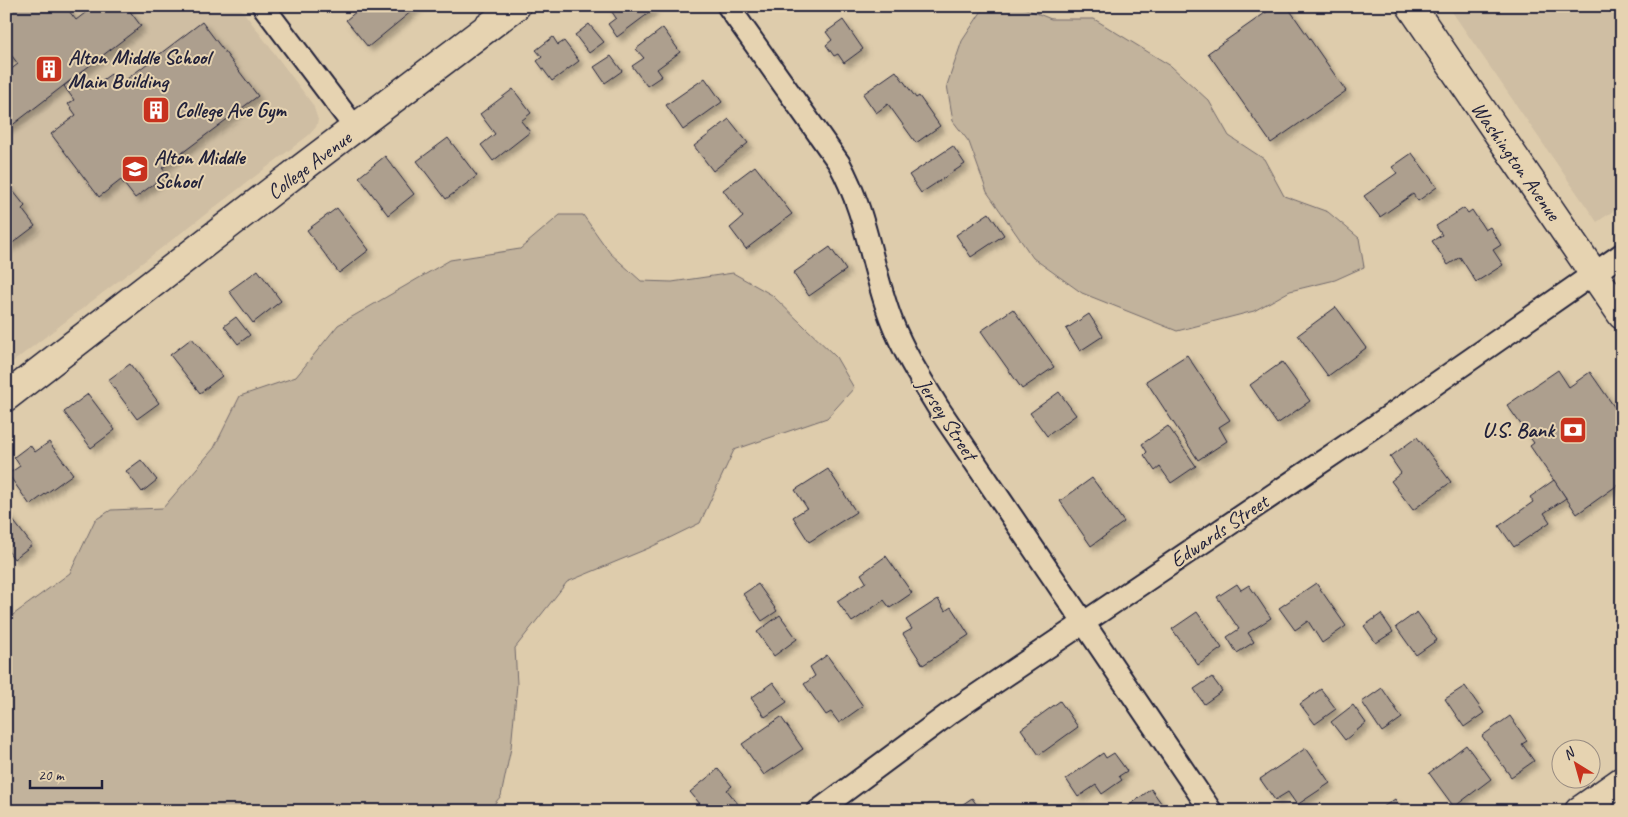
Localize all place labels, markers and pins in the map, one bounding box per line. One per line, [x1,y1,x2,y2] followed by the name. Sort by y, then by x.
[68,44,214,94] place label: Alton Middle School Main Building
[34,54,64,84] building icon: Alton Middle School Main Building
[141,95,171,125] building icon: College Ave Gym
[175,97,287,124] place label: College Ave Gym
[154,144,247,194] place label: Alton Middle School
[120,154,150,184] school or university icon: Alton Middle School
[1558,415,1588,445] bank icon: U.S. Bank
[1482,417,1556,443] place label: U.S. Bank

